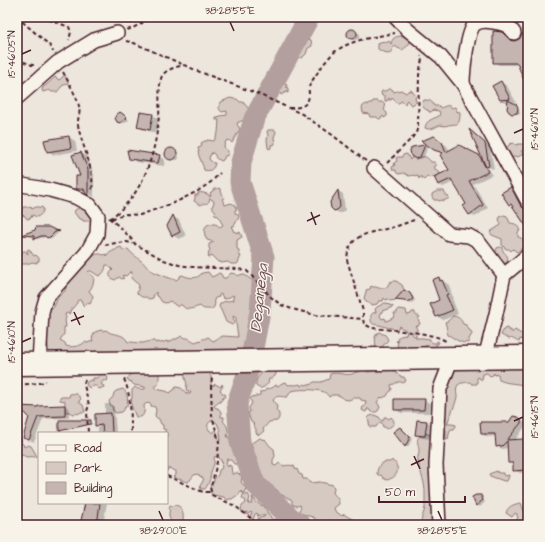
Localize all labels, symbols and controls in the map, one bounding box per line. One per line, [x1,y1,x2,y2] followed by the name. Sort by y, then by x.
[205,4,255,18] text: 38°28'55"E
[5,30,19,78] text: 15°46'05"N
[528,108,542,150] text: 15°46'10"N
[244,262,275,333] water label: Deganega
[5,321,19,363] text: 15°46'10"N
[528,396,542,438] text: 15°46'15"N
[38,432,168,504] legend
[74,440,102,457] text: Road
[74,460,102,477] text: Park
[379,478,465,504] scale bar
[74,480,112,498] text: Building
[385,484,416,501] text: 50 m
[139,524,187,538] text: 38°29'00"E
[417,524,467,538] text: 38°28'55"E

